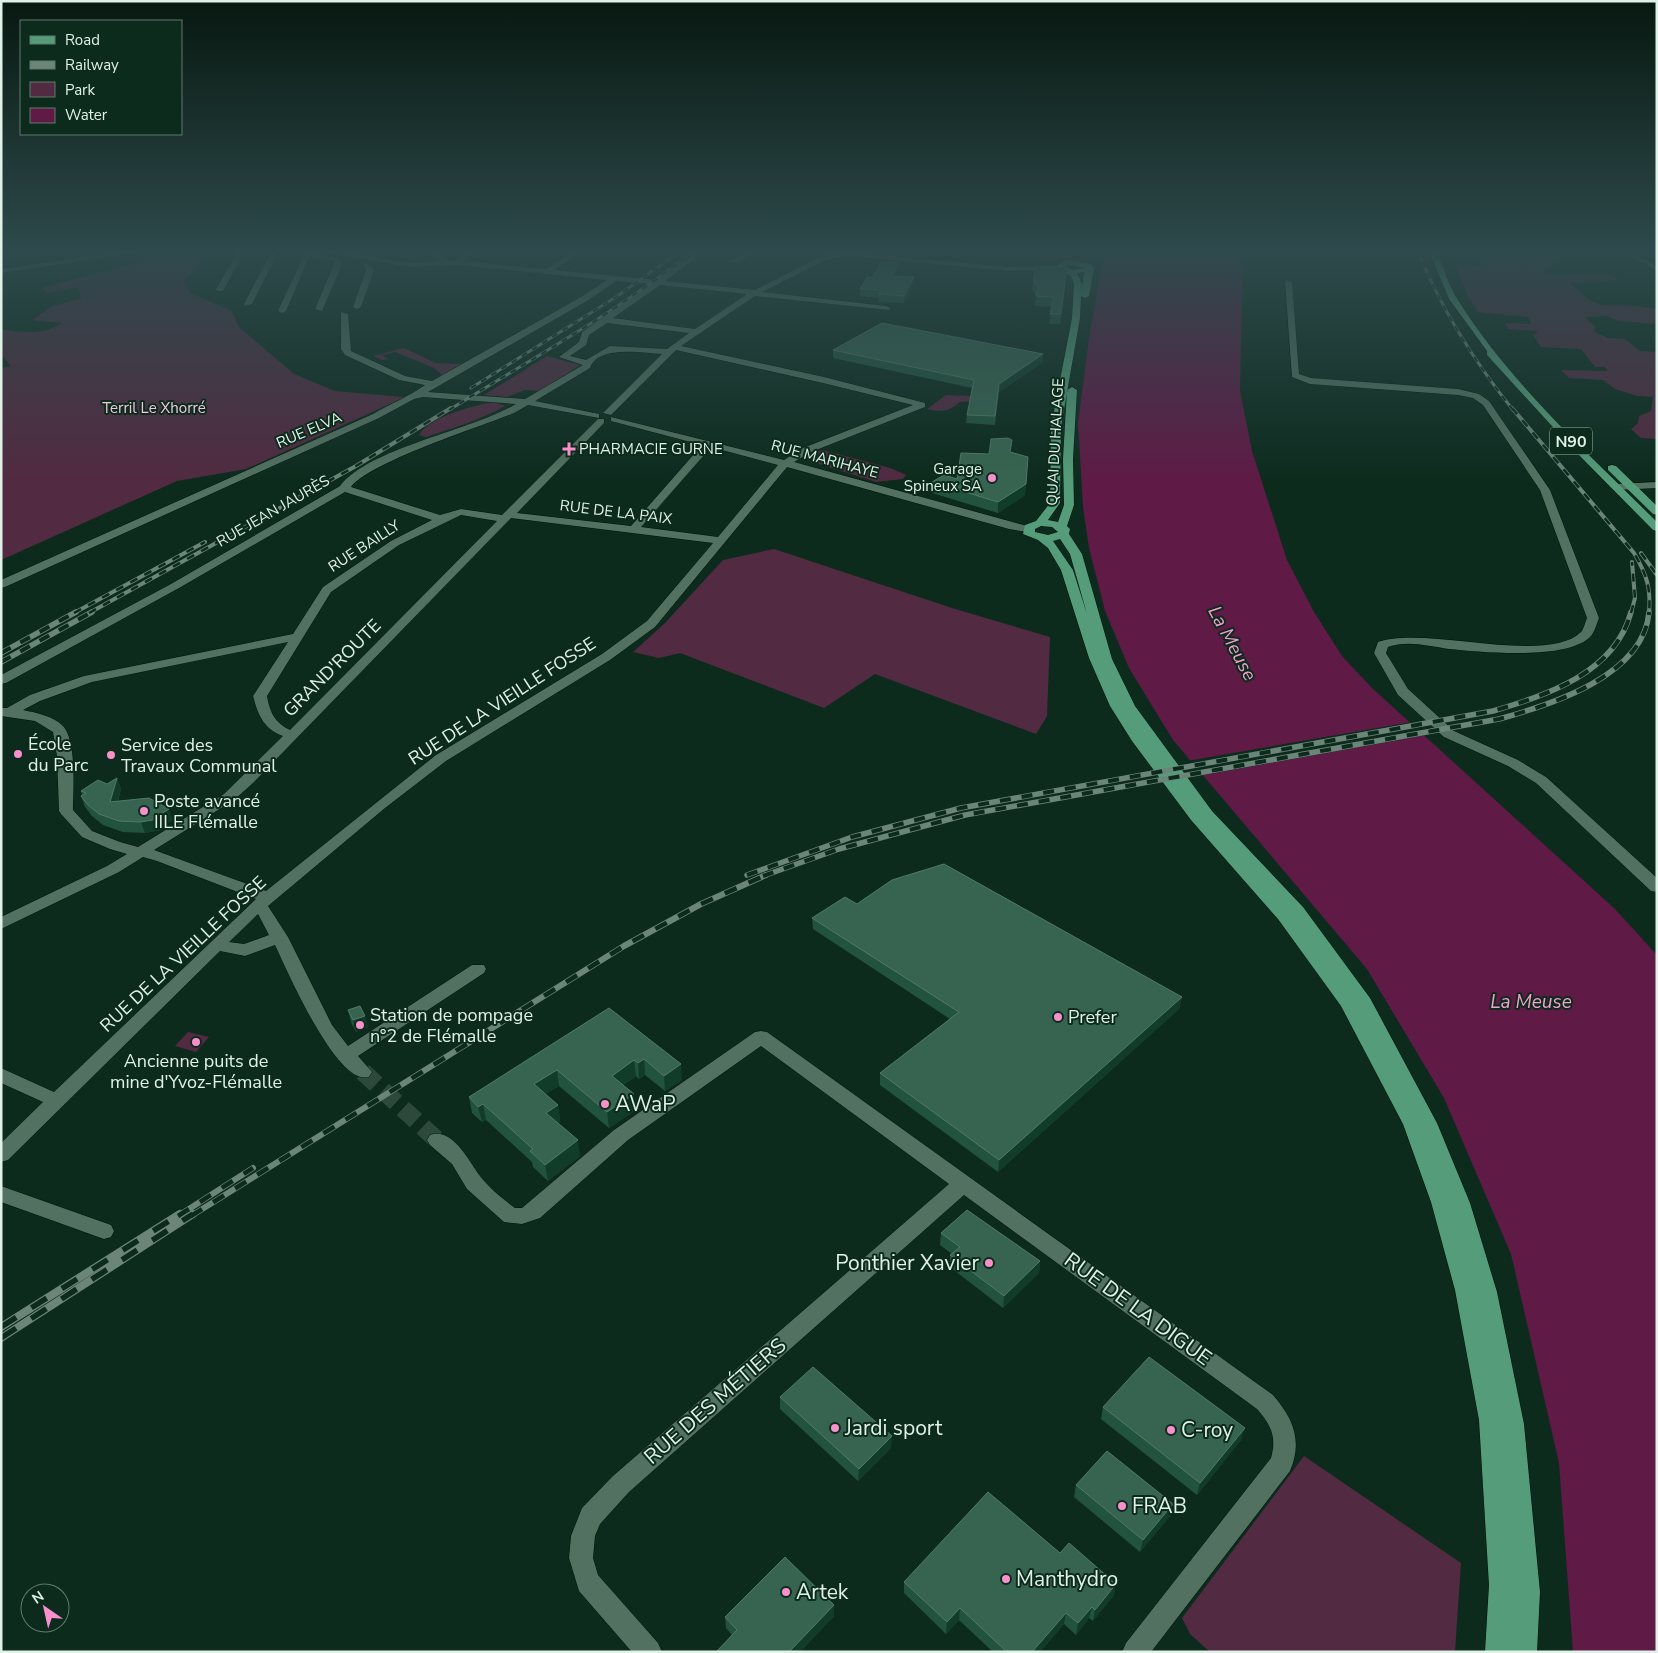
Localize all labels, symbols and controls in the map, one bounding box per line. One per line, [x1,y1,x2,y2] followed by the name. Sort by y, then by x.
[20,20,182,135] legend
[65,30,100,50] text: Road
[65,55,119,75] text: Railway
[65,80,95,100] text: Park
[65,105,108,125] text: Water
[1042,378,1068,506] street label: QUAI DU HALAGE
[102,398,206,418] park label: Terril Le Xhorré
[273,407,345,453] street label: RUE ELVA
[1550,428,1592,454] road number: N90
[769,435,881,483] street label: RUE MARIHAYE
[579,439,723,459] place label: PHARMACIE GURNE
[563,443,575,455] marker: PHARMACIE GURNE
[904,459,982,496] place label: Garage Spineux SA
[213,471,333,551] street label: RUE JEAN JAURÈS
[986,472,998,484] marker: Garage Spineux SA
[559,495,673,529] street label: RUE DE LA PAIX
[324,515,405,577] street label: RUE BAILLY
[1202,601,1263,686] water label: La Meuse
[278,614,386,722] street label: GRAND'ROUTE
[404,631,600,771] street label: RUE DE LA VIEILLE FOSSE
[28,732,88,777] place label: École du Parc
[121,733,277,778] place label: Service des Travaux Communal
[12,748,24,760] marker: École du Parc
[105,749,117,761] marker: Service des Travaux Communal
[154,789,260,834] place label: Poste avancé IILE Flémalle
[138,805,150,817] marker: Poste avancé IILE Flémalle
[95,871,271,1037] street label: RUE DE LA VIEILLE FOSSE
[1490,989,1572,1015] water label: La Meuse
[370,1003,533,1048] place label: Station de pompage n°2 de Flémalle
[1068,1005,1117,1029] place label: Prefer
[1052,1011,1064,1023] marker: Prefer
[354,1019,366,1031] marker: Station de pompage n°2 de Flémalle
[190,1036,202,1048] marker: Ancienne puits de mine d'Yvoz-Flémalle
[110,1049,282,1094] place label: Ancienne puits de mine d'Yvoz-Flémalle
[615,1090,676,1118] place label: AWaP
[599,1098,611,1110] marker: AWaP
[1059,1246,1217,1372] street label: RUE DE LA DIGUE
[835,1249,979,1277] place label: Ponthier Xavier
[983,1257,995,1269] marker: Ponthier Xavier
[638,1331,792,1471] street label: RUE DES MÉTIERS
[844,1414,943,1442] place label: Jardi sport
[1181,1416,1233,1444] place label: C-roy
[829,1422,841,1434] marker: Jardi sport
[1165,1424,1177,1436] marker: C-roy
[1132,1492,1187,1520] place label: FRAB
[1116,1500,1128,1512] marker: FRAB
[1016,1565,1118,1593] place label: Manthydro
[1000,1573,1012,1585] marker: Manthydro
[796,1578,849,1606] place label: Artek
[20,1583,70,1633] north arrow
[780,1586,792,1598] marker: Artek
[28,1587,48,1608] text: N

